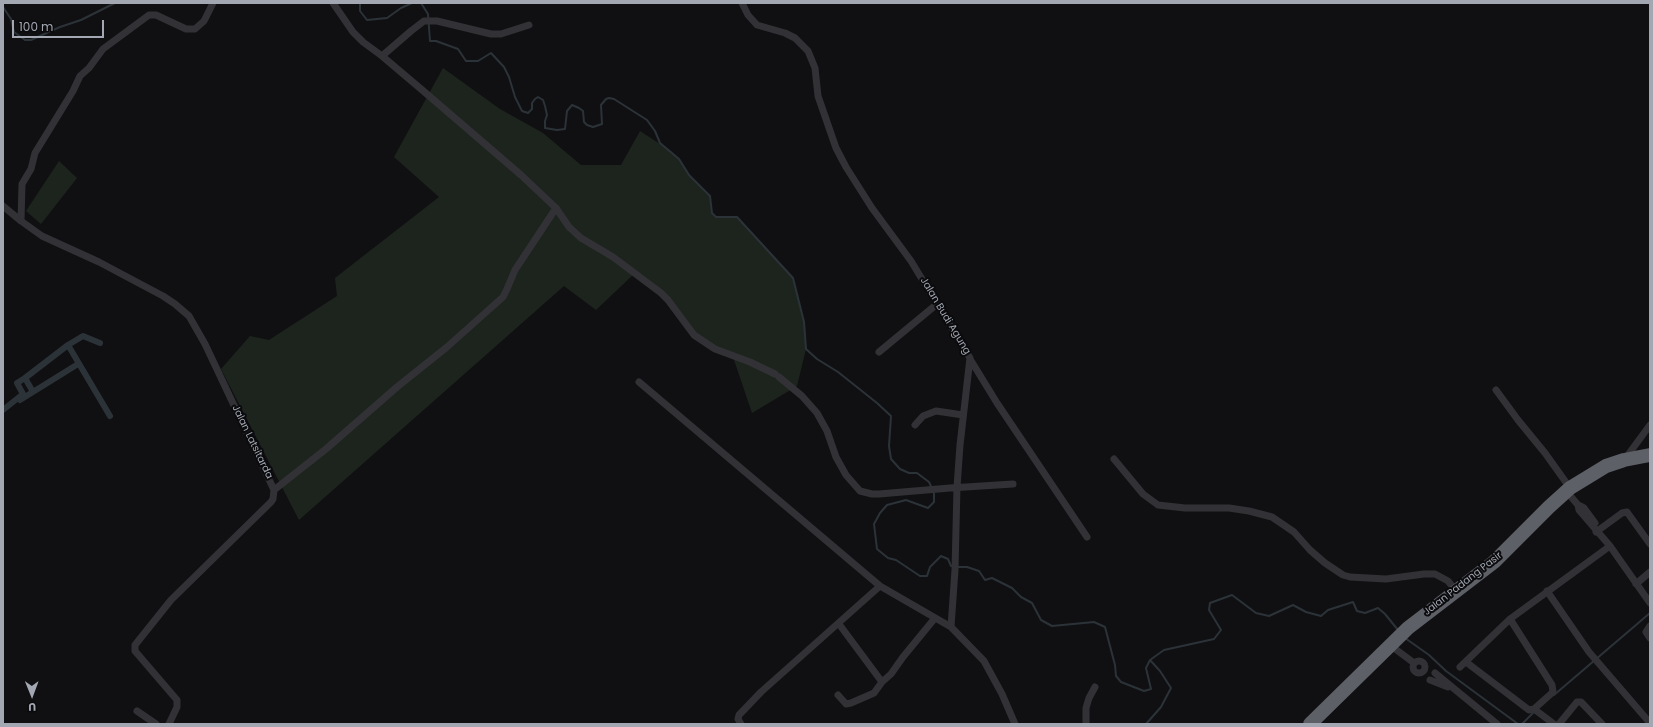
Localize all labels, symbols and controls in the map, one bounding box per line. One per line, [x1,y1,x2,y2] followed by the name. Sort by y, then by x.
[14,12,106,38] scale bar
[19,18,53,35] text: 100 m
[917,275,973,357] street label: Jalan Budi Agung
[229,403,275,481] street label: Jalan Latsitarda
[1421,550,1505,618] street label: Jalan Padang Pasir
[12,675,52,715] north arrow
[28,699,36,715] text: U

